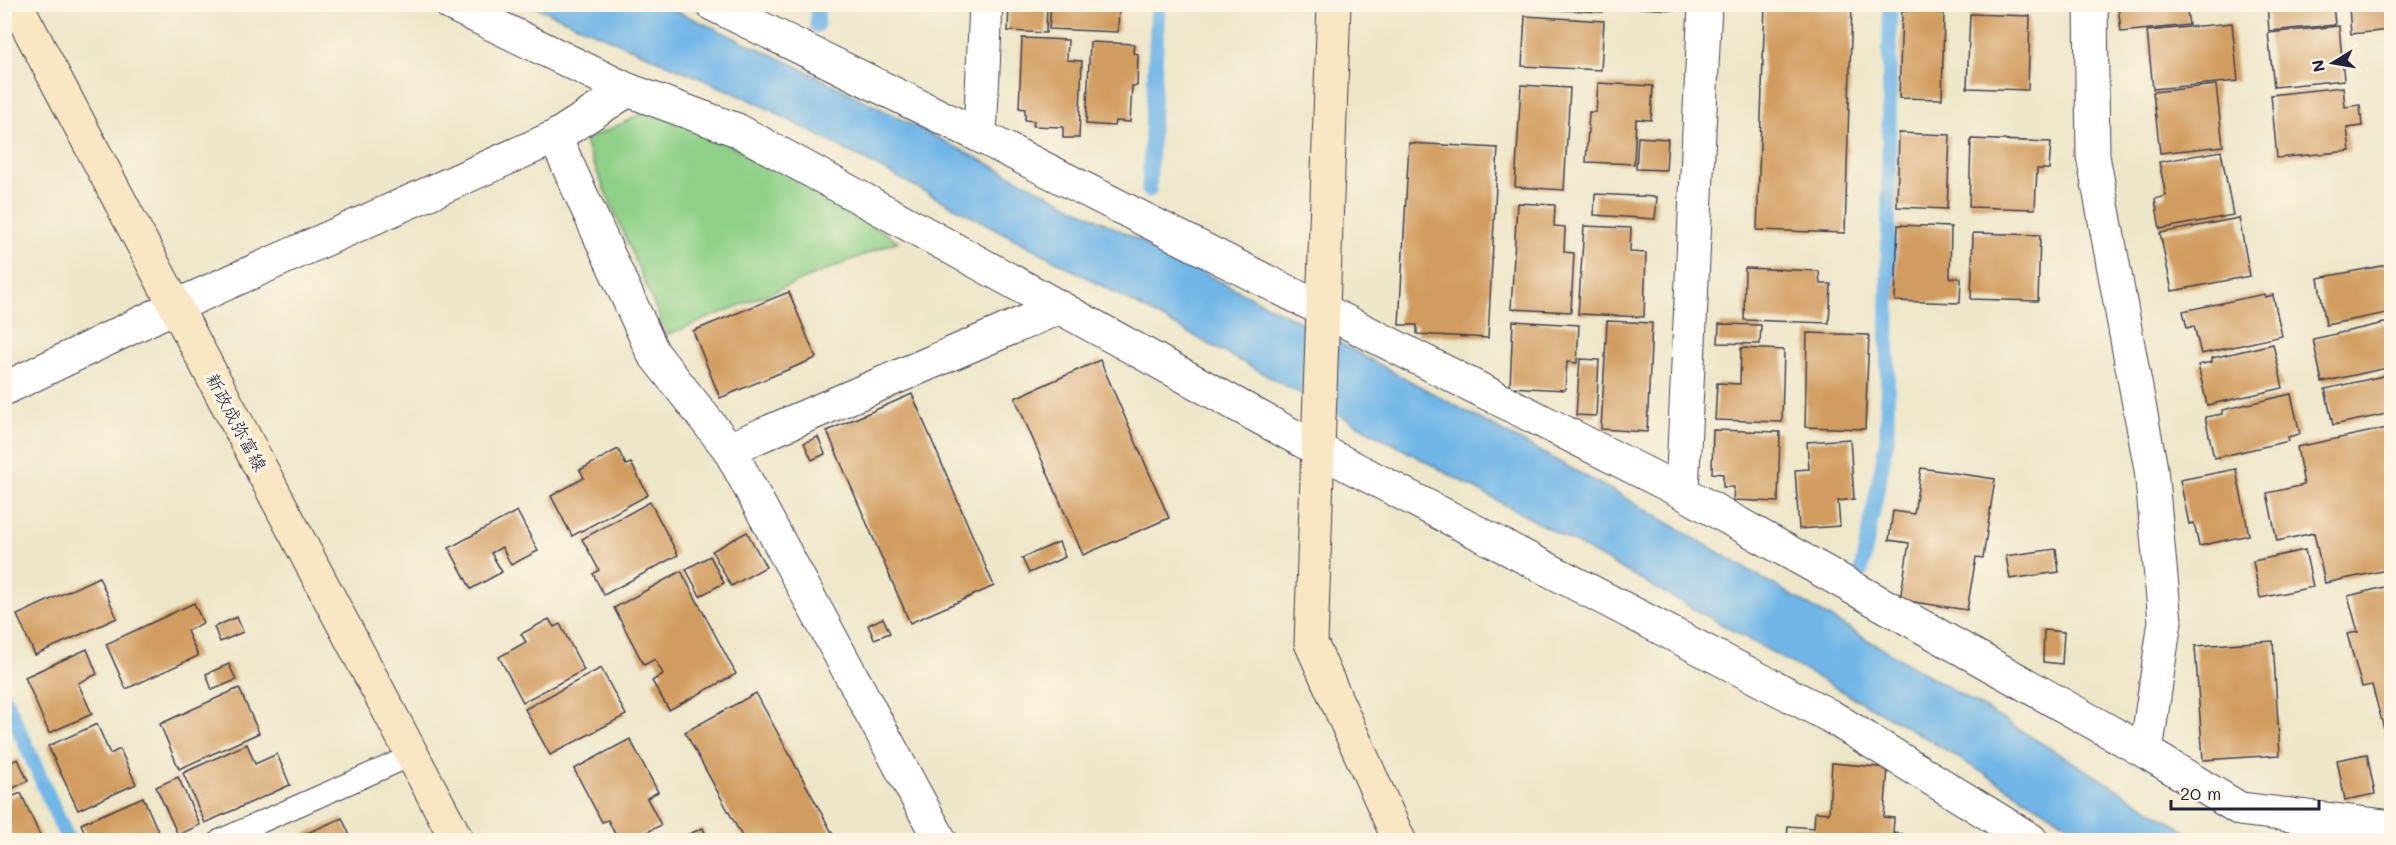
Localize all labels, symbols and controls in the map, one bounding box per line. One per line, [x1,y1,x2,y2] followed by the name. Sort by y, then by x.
[2303,33,2363,93] north arrow
[2306,58,2329,74] text: N
[201,369,273,475] street label: 新政成弥富線
[2171,773,2320,811] scale bar
[2180,781,2221,805] text: 20 m

